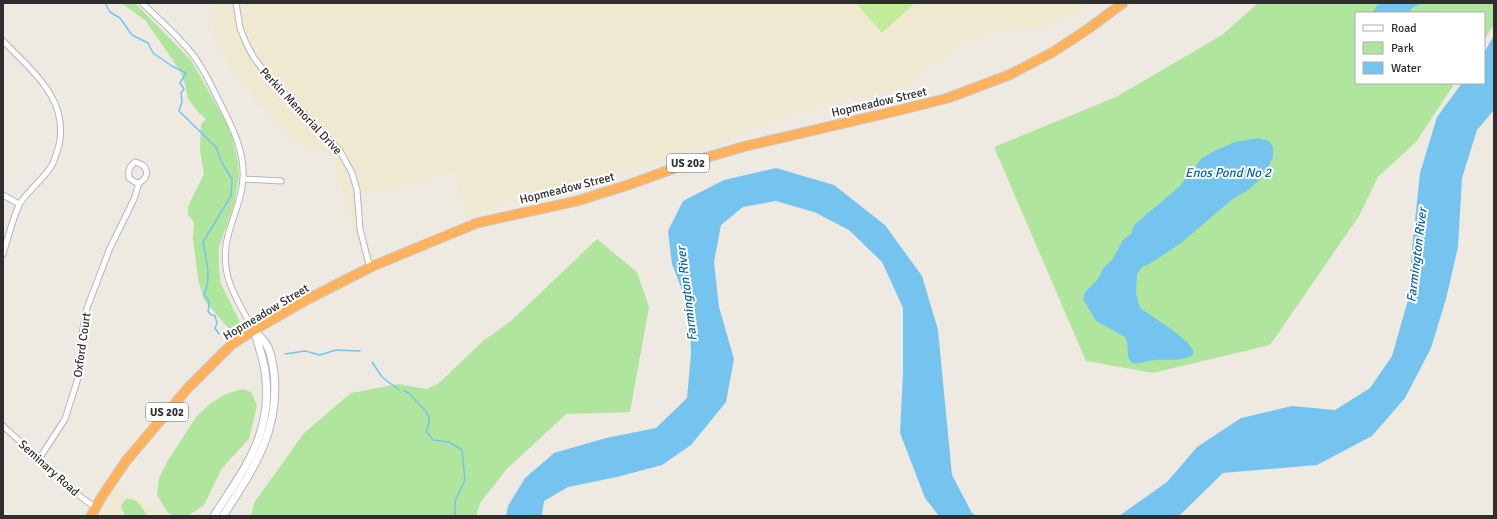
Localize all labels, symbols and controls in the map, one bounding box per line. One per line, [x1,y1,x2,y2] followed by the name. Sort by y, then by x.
[1355,12,1485,84] legend
[1391,21,1417,36] text: Road
[1391,41,1414,56] text: Park
[1391,61,1422,76] text: Water
[256,65,345,158] street label: Perkin Memorial Drive
[830,84,928,121] street label: Hopmeadow Street
[667,154,709,172] road number: US 202
[1185,165,1272,181] water label: Enos Pond No 2
[518,169,616,208] street label: Hopmeadow Street
[1403,205,1431,303] water label: Farmington River
[673,244,701,342] water label: Farmington River
[221,281,312,344] street label: Hopmeadow Street
[71,312,94,379] street label: Oxford Court
[146,403,188,421] road number: US 202
[15,437,82,500] street label: Seminary Road

